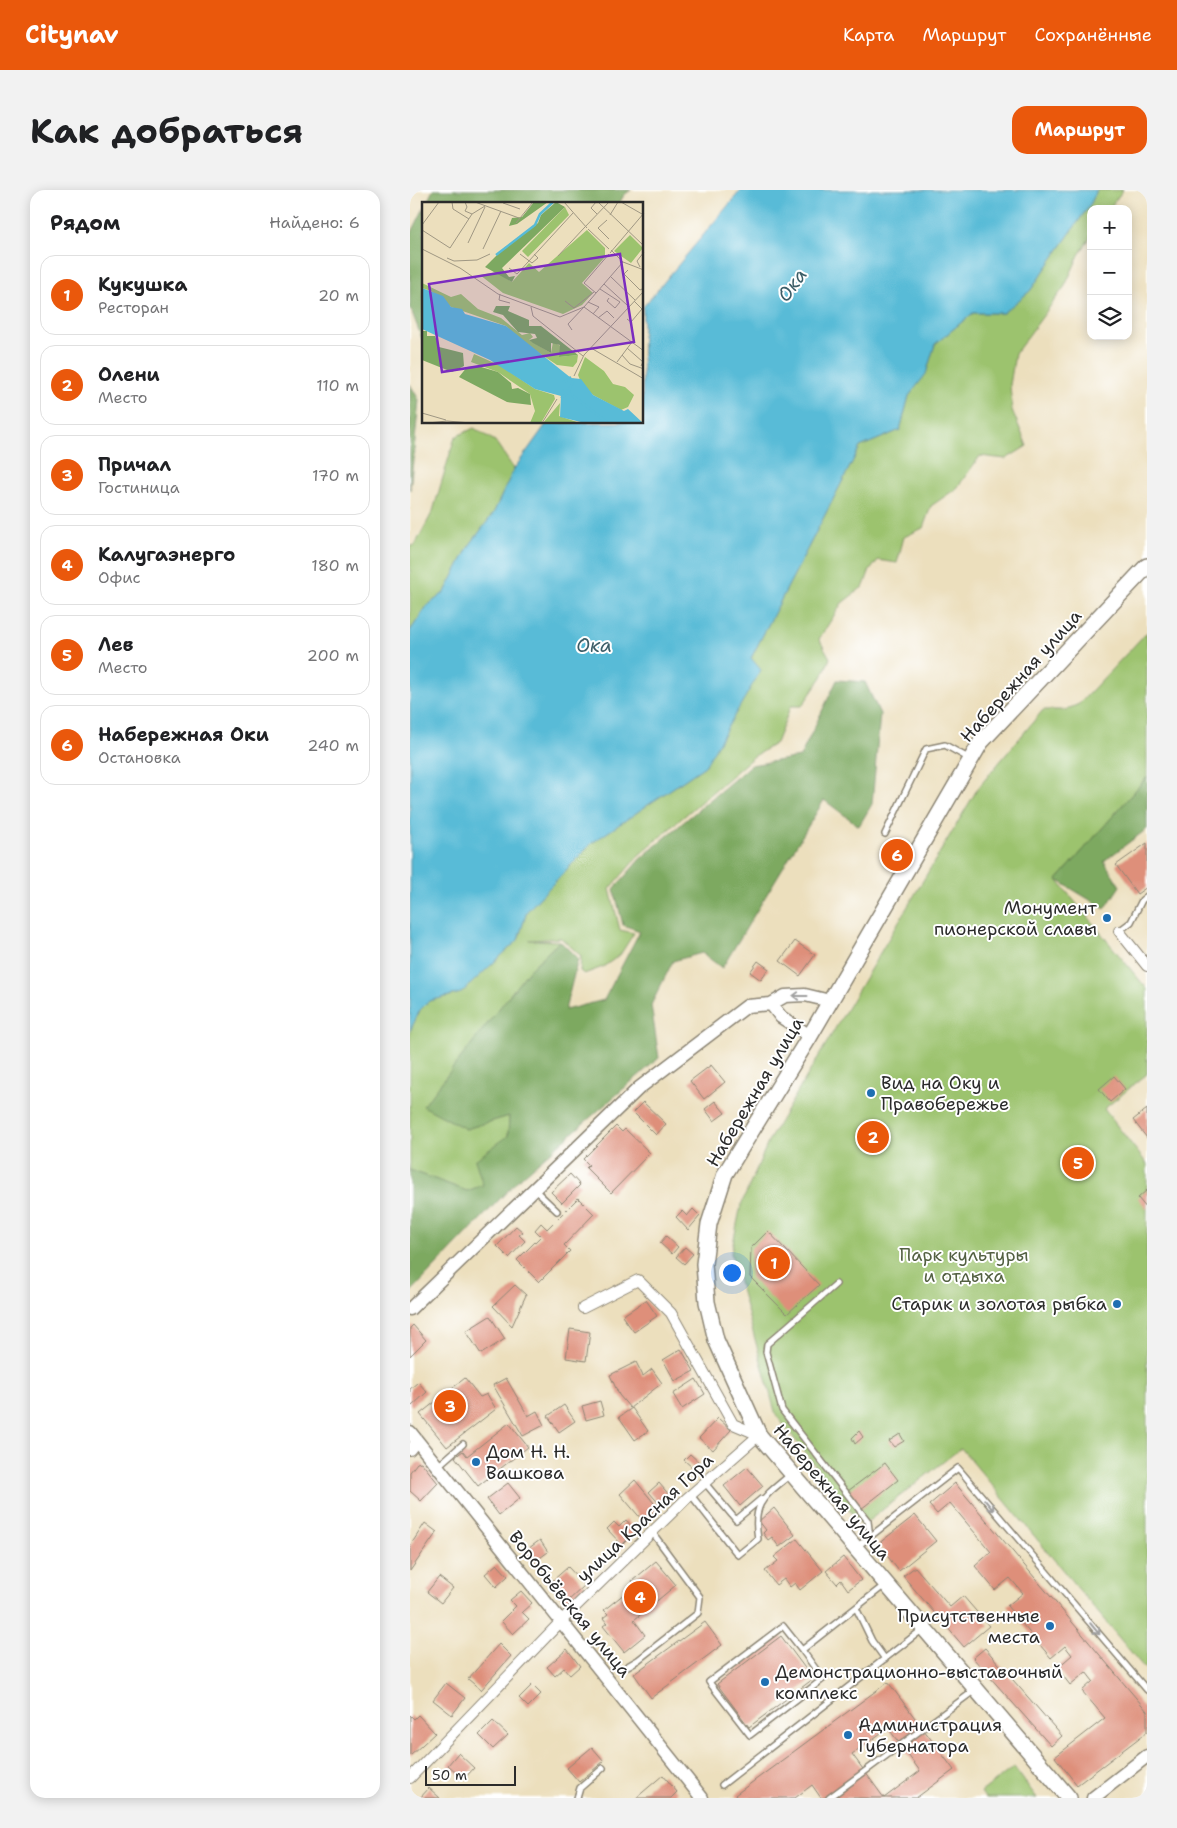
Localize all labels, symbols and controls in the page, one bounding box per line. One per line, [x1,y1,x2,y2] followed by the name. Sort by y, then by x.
[25,19,119,51] text: Citynav
[843,23,894,47] text: Карта
[922,23,1006,47] text: Маршрут
[1034,23,1152,47] text: Сохранённые
[1012,106,1147,154] button: Маршрут
[30,107,303,154] text: Как добраться
[422,202,644,424] inset map
[1087,205,1132,340] map controls
[1087,205,1132,250] button: +
[50,209,120,237] text: Рядом
[269,212,360,233] text: Найдено: 6
[1087,250,1132,295] button: −
[771,263,813,307] water label: Ока
[98,272,187,297] text: Кукушка
[63,285,71,306] text: 1
[318,285,359,306] text: 20 m
[1087,295,1132,340] button: layers
[98,297,169,318] text: Ресторан
[98,362,160,387] text: Олени
[61,375,73,396] text: 2
[316,375,359,396] text: 110 m
[98,387,148,408] text: Место
[98,452,171,477] text: Причал
[61,465,73,486] text: 3
[312,465,359,486] text: 170 m
[98,477,180,498] text: Гостиница
[98,542,235,567] text: Калугаэнерго
[61,555,73,576] text: 4
[311,555,359,576] text: 180 m
[98,567,140,588] text: Офис
[955,605,1087,747] street label: Набережная улица
[98,632,133,657] text: Лев
[576,633,612,658] water label: Ока
[62,645,72,666] text: 5
[307,645,359,666] text: 200 m
[98,657,148,678] text: Место
[98,722,269,747] text: Набережная Оки
[61,735,73,756] text: 6
[307,735,359,756] text: 240 m
[98,747,181,768] text: Остановка
[881,836,913,874] pin: 6
[934,896,1098,941] place label: Монумент пионерской славы
[1101,912,1113,924] marker: Монумент пионерской славы
[792,991,808,1001] one-way arrow
[701,1013,809,1171] street label: Набережная улица
[881,1071,1009,1116] place label: Вид на Оку и Правобережье
[865,1087,877,1099] marker: Вид на Оку и Правобережье
[857,1118,889,1156] pin: 2
[1062,1144,1094,1182] pin: 5
[899,1243,1029,1288] park label: Парк культуры и отдыха
[758,1244,790,1282] pin: 1
[719,1260,745,1286] your location
[891,1292,1107,1316] place label: Старик и золотая рыбка
[1111,1298,1123,1310] marker: Старик и золотая рыбка
[434,1387,466,1425] pin: 3
[768,1419,896,1565] street label: Набережная улица
[486,1440,570,1485] place label: Дом Н. Н. Вашкова
[572,1448,718,1588] street label: улица Красная Гора
[470,1456,482,1468] marker: Дом Н. Н. Вашкова
[984,1499,995,1512] one-way arrow
[503,1526,637,1682] street label: Воробьёвская улица
[624,1578,656,1616] pin: 4
[897,1604,1040,1649] place label: Присутственные места
[1044,1620,1056,1632] marker: Присутственные места
[1089,1622,1100,1635] one-way arrow
[775,1660,1063,1705] place label: Демонстрационно-выставочный комплекс
[759,1676,771,1688] marker: Демонстрационно-выставочный комплекс
[858,1713,1002,1758] place label: Администрация Губернатора
[842,1729,854,1741] marker: Администрация Губернатора
[425,1763,516,1786] scale bar
[432,1766,467,1784] text: 50 m

